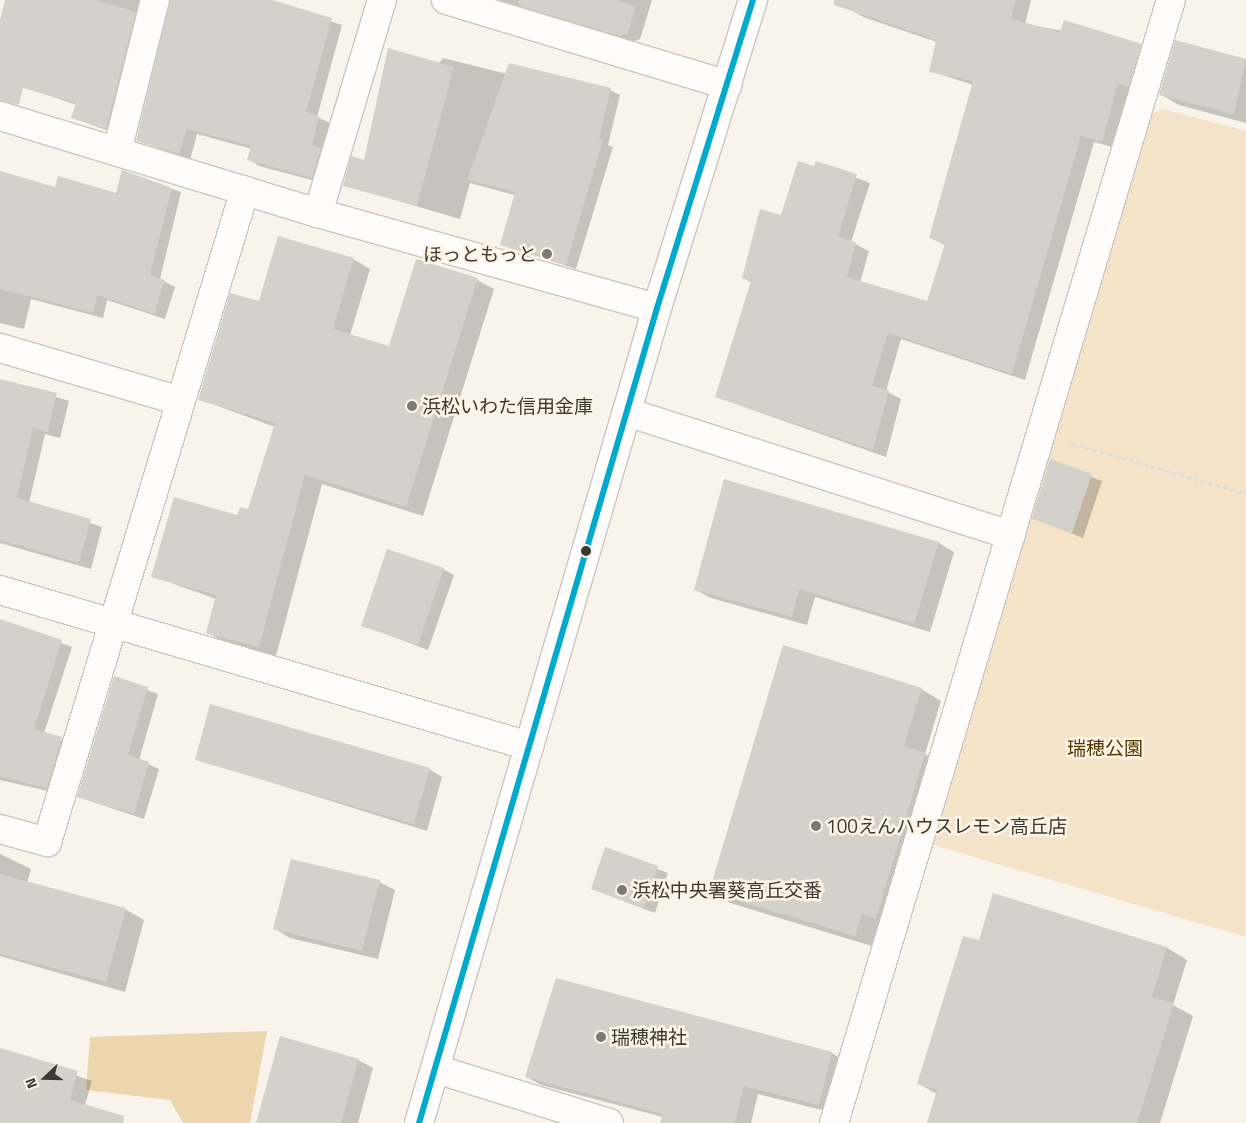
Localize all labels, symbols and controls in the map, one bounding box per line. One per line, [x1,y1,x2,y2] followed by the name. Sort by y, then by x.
[423,243,537,265] place label: ほっともっと
[541,248,553,260] marker: ほっともっと
[422,395,593,417] place label: 浜松いわた信用金庫
[406,400,418,412] marker: 浜松いわた信用金庫
[581,546,591,556] unlabelled marker
[1067,737,1143,759] park label: 瑞穂公園
[826,815,1067,837] place label: 100えんハウスレモン高丘店
[810,820,822,832] marker: 100えんハウスレモン高丘店
[632,879,822,901] place label: 浜松中央署葵高丘交番
[616,884,628,896] marker: 浜松中央署葵高丘交番
[611,1026,687,1048] place label: 瑞穂神社
[595,1031,607,1043] marker: 瑞穂神社
[20,1053,70,1103] north arrow
[19,1075,42,1092] text: N

